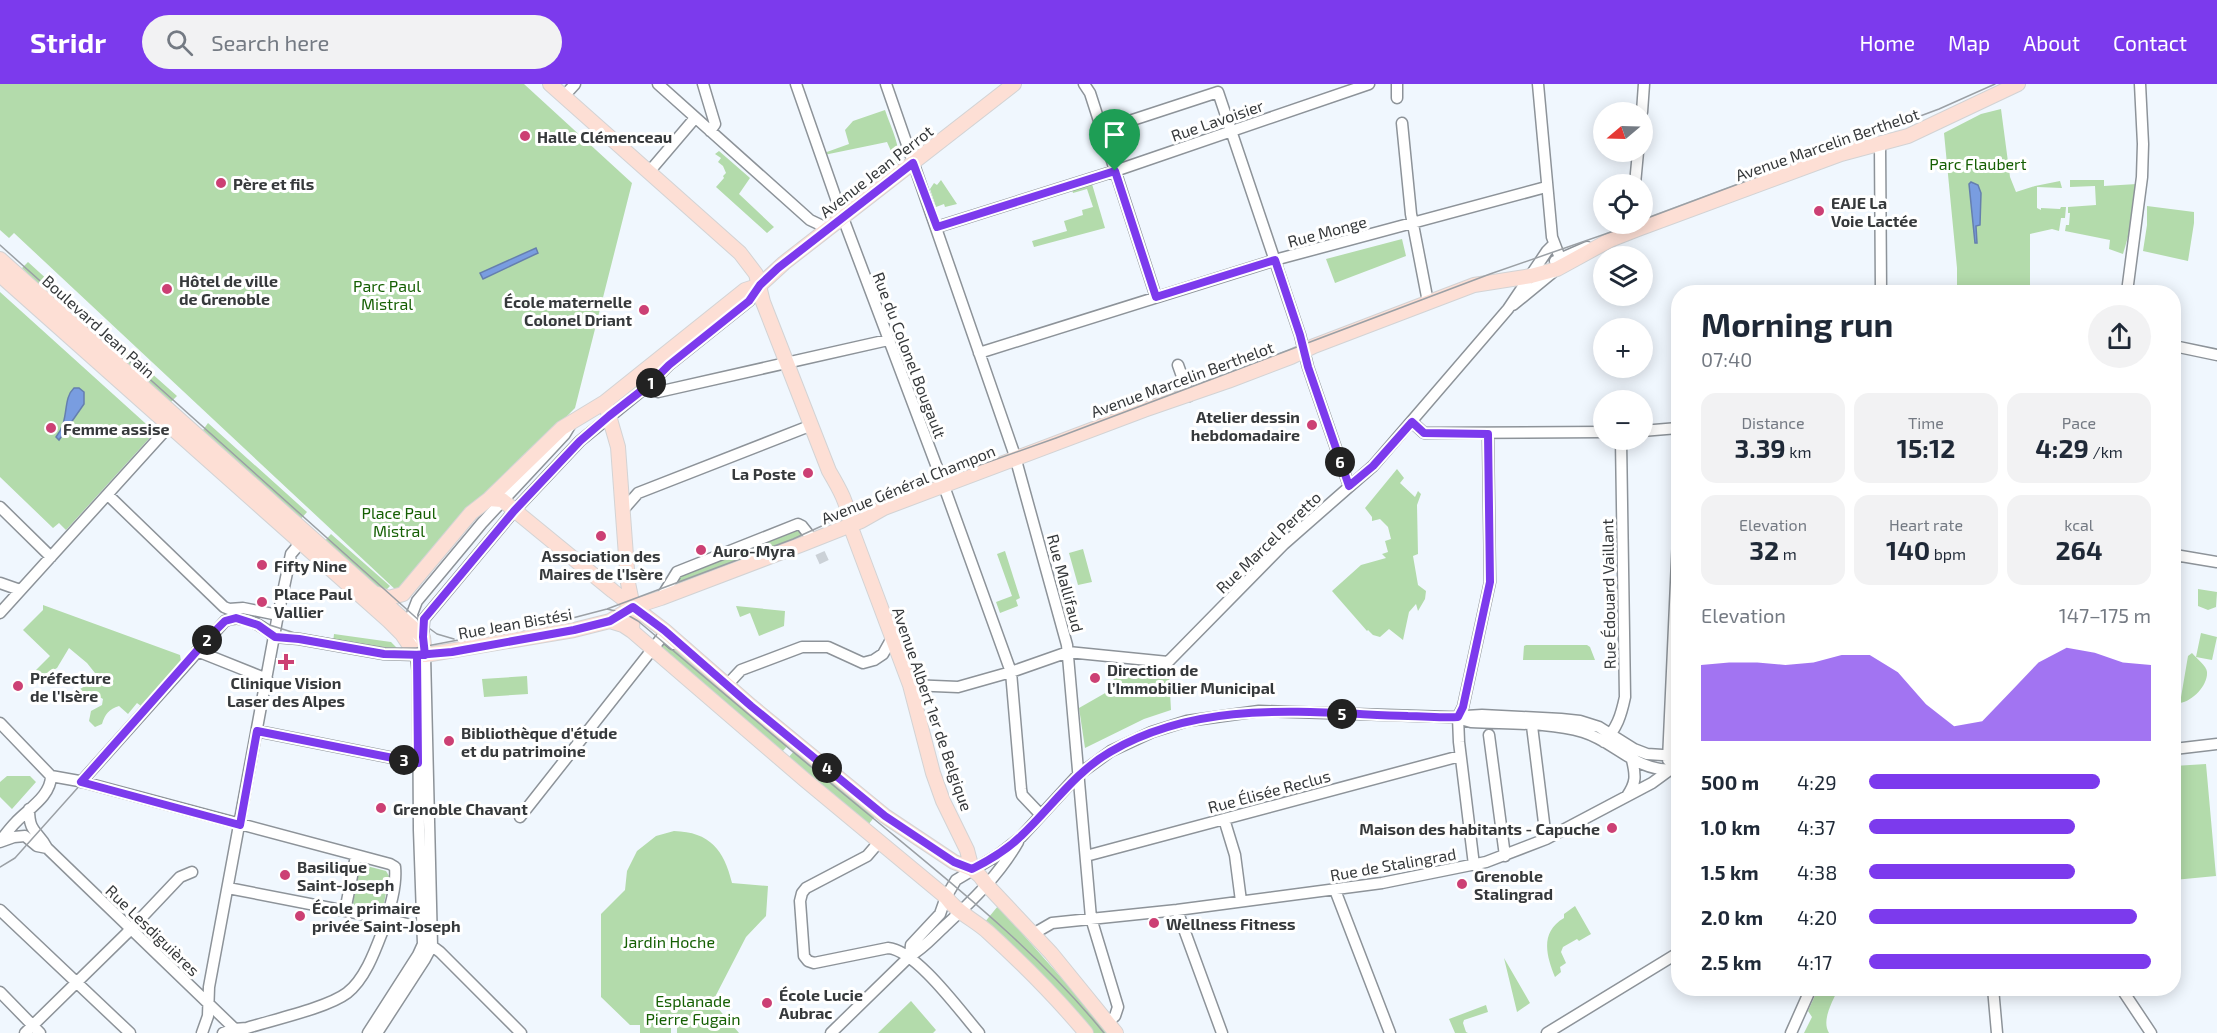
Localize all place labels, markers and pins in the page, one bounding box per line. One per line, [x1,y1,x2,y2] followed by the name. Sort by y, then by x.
[1089,109,1140,171] pin
[537,127,672,146] place label: Halle Clémenceau
[518,129,532,143] marker: Halle Clémenceau
[233,174,314,193] place label: Père et fils
[214,176,228,190] marker: Père et fils
[1831,193,1917,230] place label: EAJE La Voie Lactée
[1812,204,1826,218] marker: EAJE La Voie Lactée
[179,271,278,308] place label: Hôtel de ville de Grenoble
[160,282,174,296] marker: Hôtel de ville de Grenoble
[504,292,632,329] place label: École maternelle Colonel Driant
[637,303,651,317] marker: École maternelle Colonel Driant
[636,368,666,398] pin: 1
[1191,407,1300,444] place label: Atelier dessin hebdomadaire
[1305,418,1319,432] marker: Atelier dessin hebdomadaire
[63,419,169,438] place label: Femme assise
[44,421,58,435] marker: Femme assise
[1325,447,1355,477] pin: 6
[731,464,796,483] place label: La Poste
[801,466,815,480] marker: La Poste
[594,529,608,543] marker: Association des Maires de l'Isère
[713,541,795,561] place label: Auro-Myra
[694,543,708,557] marker: Auro-Myra
[539,546,663,583] place label: Association des Maires de l'Isère
[274,556,347,576] place label: Fifty Nine
[255,558,269,572] marker: Fifty Nine
[274,584,353,621] place label: Place Paul Vallier
[255,595,269,609] marker: Place Paul Vallier
[192,625,222,655] pin: 2
[277,653,295,671] marker: Clinique Vision Laser des Alpes
[1107,660,1276,697] place label: Direction de l’Immobilier Municipal
[30,668,111,705] place label: Préfecture de l'Isère
[1088,671,1102,685] marker: Direction de l’Immobilier Municipal
[227,673,345,710] place label: Clinique Vision Laser des Alpes
[11,679,25,693] marker: Préfecture de l'Isère
[1327,699,1357,729] pin: 5
[461,723,617,760] place label: Bibliothèque d'étude et du patrimoine
[442,734,456,748] marker: Bibliothèque d'étude et du patrimoine
[389,745,419,775] pin: 3
[812,753,842,783] pin: 4
[393,799,528,818] place label: Grenoble Chavant
[374,801,388,815] marker: Grenoble Chavant
[1359,819,1600,838] place label: Maison des habitants - Capuche
[1605,821,1619,835] marker: Maison des habitants - Capuche
[297,857,394,894] place label: Basilique Saint-Joseph
[1474,866,1553,903] place label: Grenoble Stalingrad
[278,868,292,882] marker: Basilique Saint-Joseph
[1455,877,1469,891] marker: Grenoble Stalingrad
[312,898,461,935] place label: École primaire privée Saint-Joseph
[293,909,307,923] marker: École primaire privée Saint-Joseph
[1166,914,1295,933] place label: Wellness Fitness
[1147,916,1161,930] marker: Wellness Fitness
[779,985,863,1022] place label: École Lucie Aubrac
[760,996,774,1010] marker: École Lucie Aubrac

